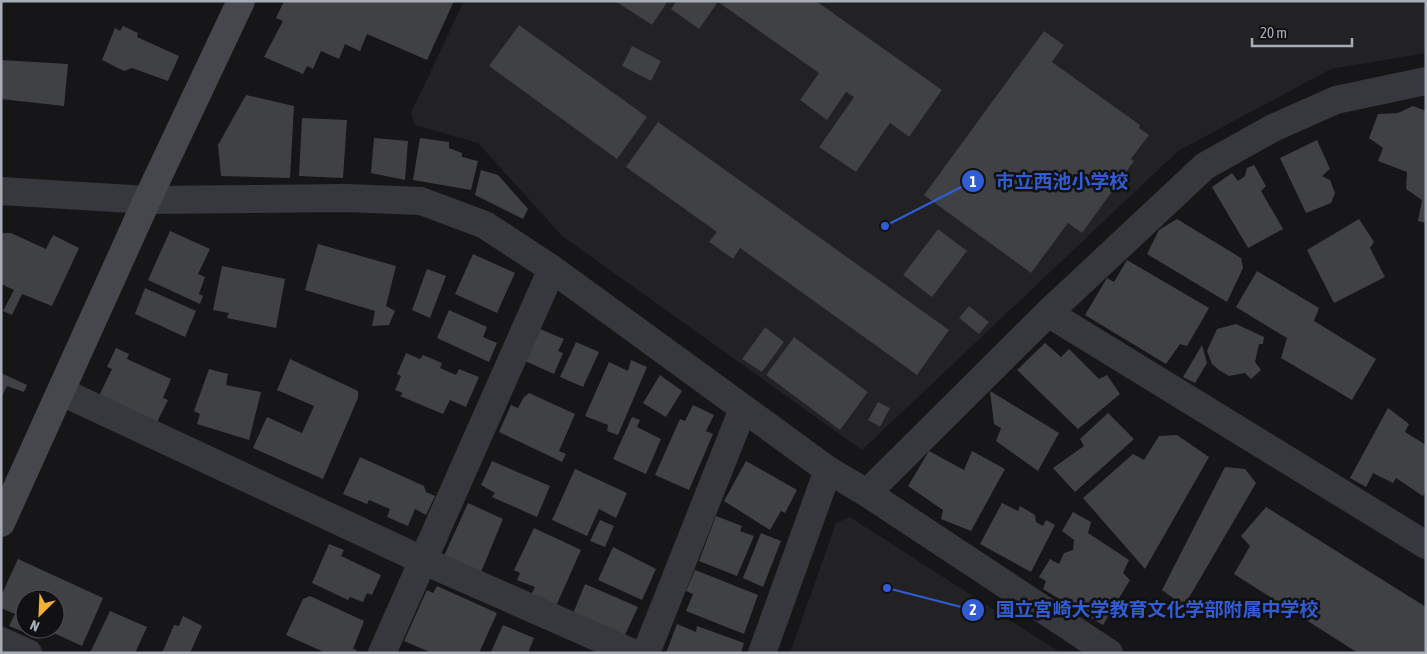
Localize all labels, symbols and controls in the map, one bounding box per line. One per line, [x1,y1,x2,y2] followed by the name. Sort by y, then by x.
[1252,15,1352,47] scale bar
[1260,24,1287,41] text: 20 m
[961,164,1139,198] callout: 市立西池小学校
[995,170,1129,192] text: 市立西池小学校
[969,173,977,190] text: 1
[15,589,65,639] north arrow
[960,593,1328,627] callout: 国立宮崎大学教育文化学部附属中学校
[995,598,1319,620] text: 国立宮崎大学教育文化学部附属中学校
[969,601,977,618] text: 2
[28,617,42,635] text: N

